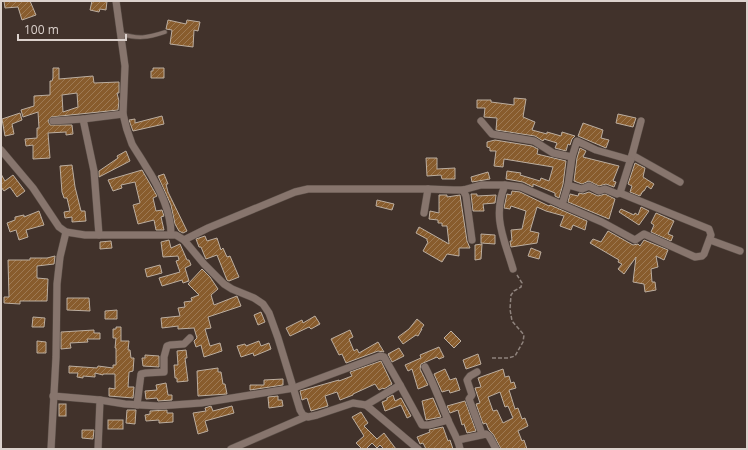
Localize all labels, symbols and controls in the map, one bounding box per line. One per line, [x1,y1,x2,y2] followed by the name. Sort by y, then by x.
[18,16,126,42] scale bar
[24,21,59,38] text: 100 m

